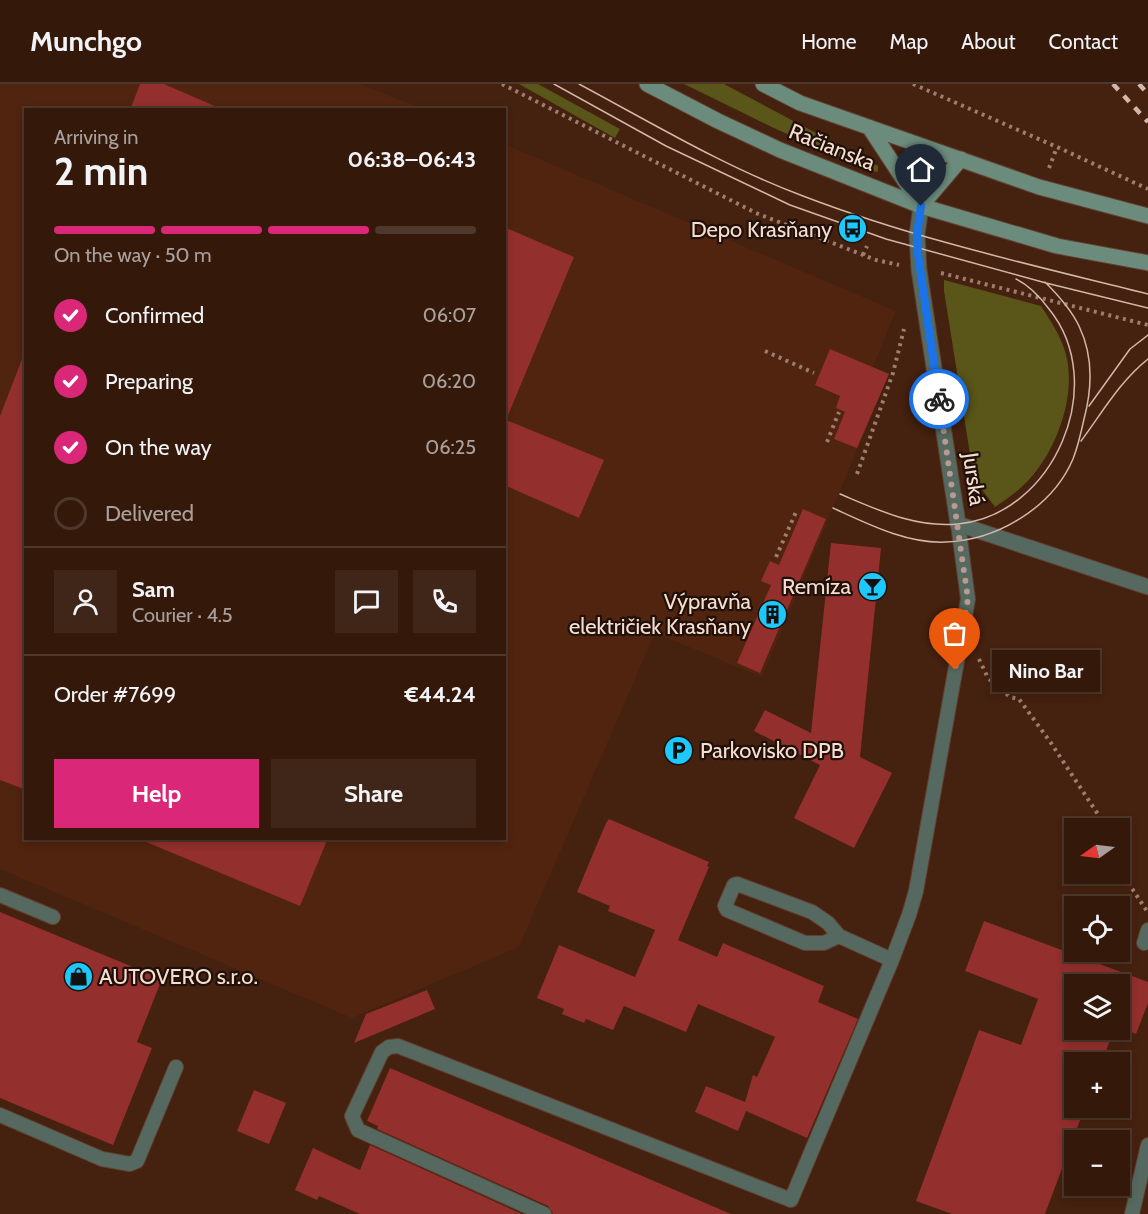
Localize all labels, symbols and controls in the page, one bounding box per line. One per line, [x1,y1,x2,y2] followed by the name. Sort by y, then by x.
[30,24,142,58] text: Munchgo
[801,29,857,54] text: Home
[890,29,928,54] text: Map
[961,29,1015,54] text: About
[1048,29,1118,54] text: Contact
[785,118,879,177] street label: Račianska
[54,125,138,149] text: Arriving in
[895,144,946,206] pin
[348,146,476,173] text: 06:38–06:43
[54,147,148,195] text: 2 min
[904,153,937,186] icon: home
[837,213,869,245] bus stop icon: Depo Krasňany
[691,216,832,243] place label: Depo Krasňany
[54,243,212,267] text: On the way · 50 m
[54,299,87,332] icon: check
[105,302,204,329] text: Confirmed
[423,303,476,327] text: 06:07
[54,365,87,398] icon: check
[105,368,193,395] text: Preparing
[422,369,476,393] text: 06:20
[909,369,969,429] courier
[923,383,956,416] icon: bike
[54,431,87,464] icon: check
[105,434,212,461] text: On the way
[425,435,476,459] text: 06:25
[957,450,991,508] street label: Jurská
[105,500,194,527] text: Delivered
[54,570,117,633] button: person
[335,570,398,633] button: chat
[413,570,476,633] button: phone
[856,570,888,602] bar icon: Remíza
[782,573,851,600] place label: Remíza
[132,576,175,603] text: Sam
[569,588,751,640] place label: Výpravňa električiek Krasňany
[756,598,788,630] building icon: Výpravňa električiek Krasňany
[132,603,233,627] text: Courier · 4.5
[929,608,980,670] pin
[938,617,971,650] icon: bag
[991,649,1099,691] callout: Nino Bar
[1009,659,1083,683] text: Nino Bar
[54,681,176,708] text: Order #7699
[404,681,476,708] text: €44.24
[663,734,695,766] parking icon: Parkovisko DPB
[700,737,844,764] place label: Parkovisko DPB
[54,759,259,828] button: Help
[271,759,476,828] button: Share
[1064,818,1130,884] north arrow
[1064,818,1130,1196] map controls
[1064,896,1130,962] button: locate
[62,960,94,992] shop icon: AUTOVERO s.r.o.
[99,963,258,990] place label: AUTOVERO s.r.o.
[1064,974,1130,1040] button: layers
[1064,1052,1130,1118] button: +
[1064,1130,1130,1196] button: −

